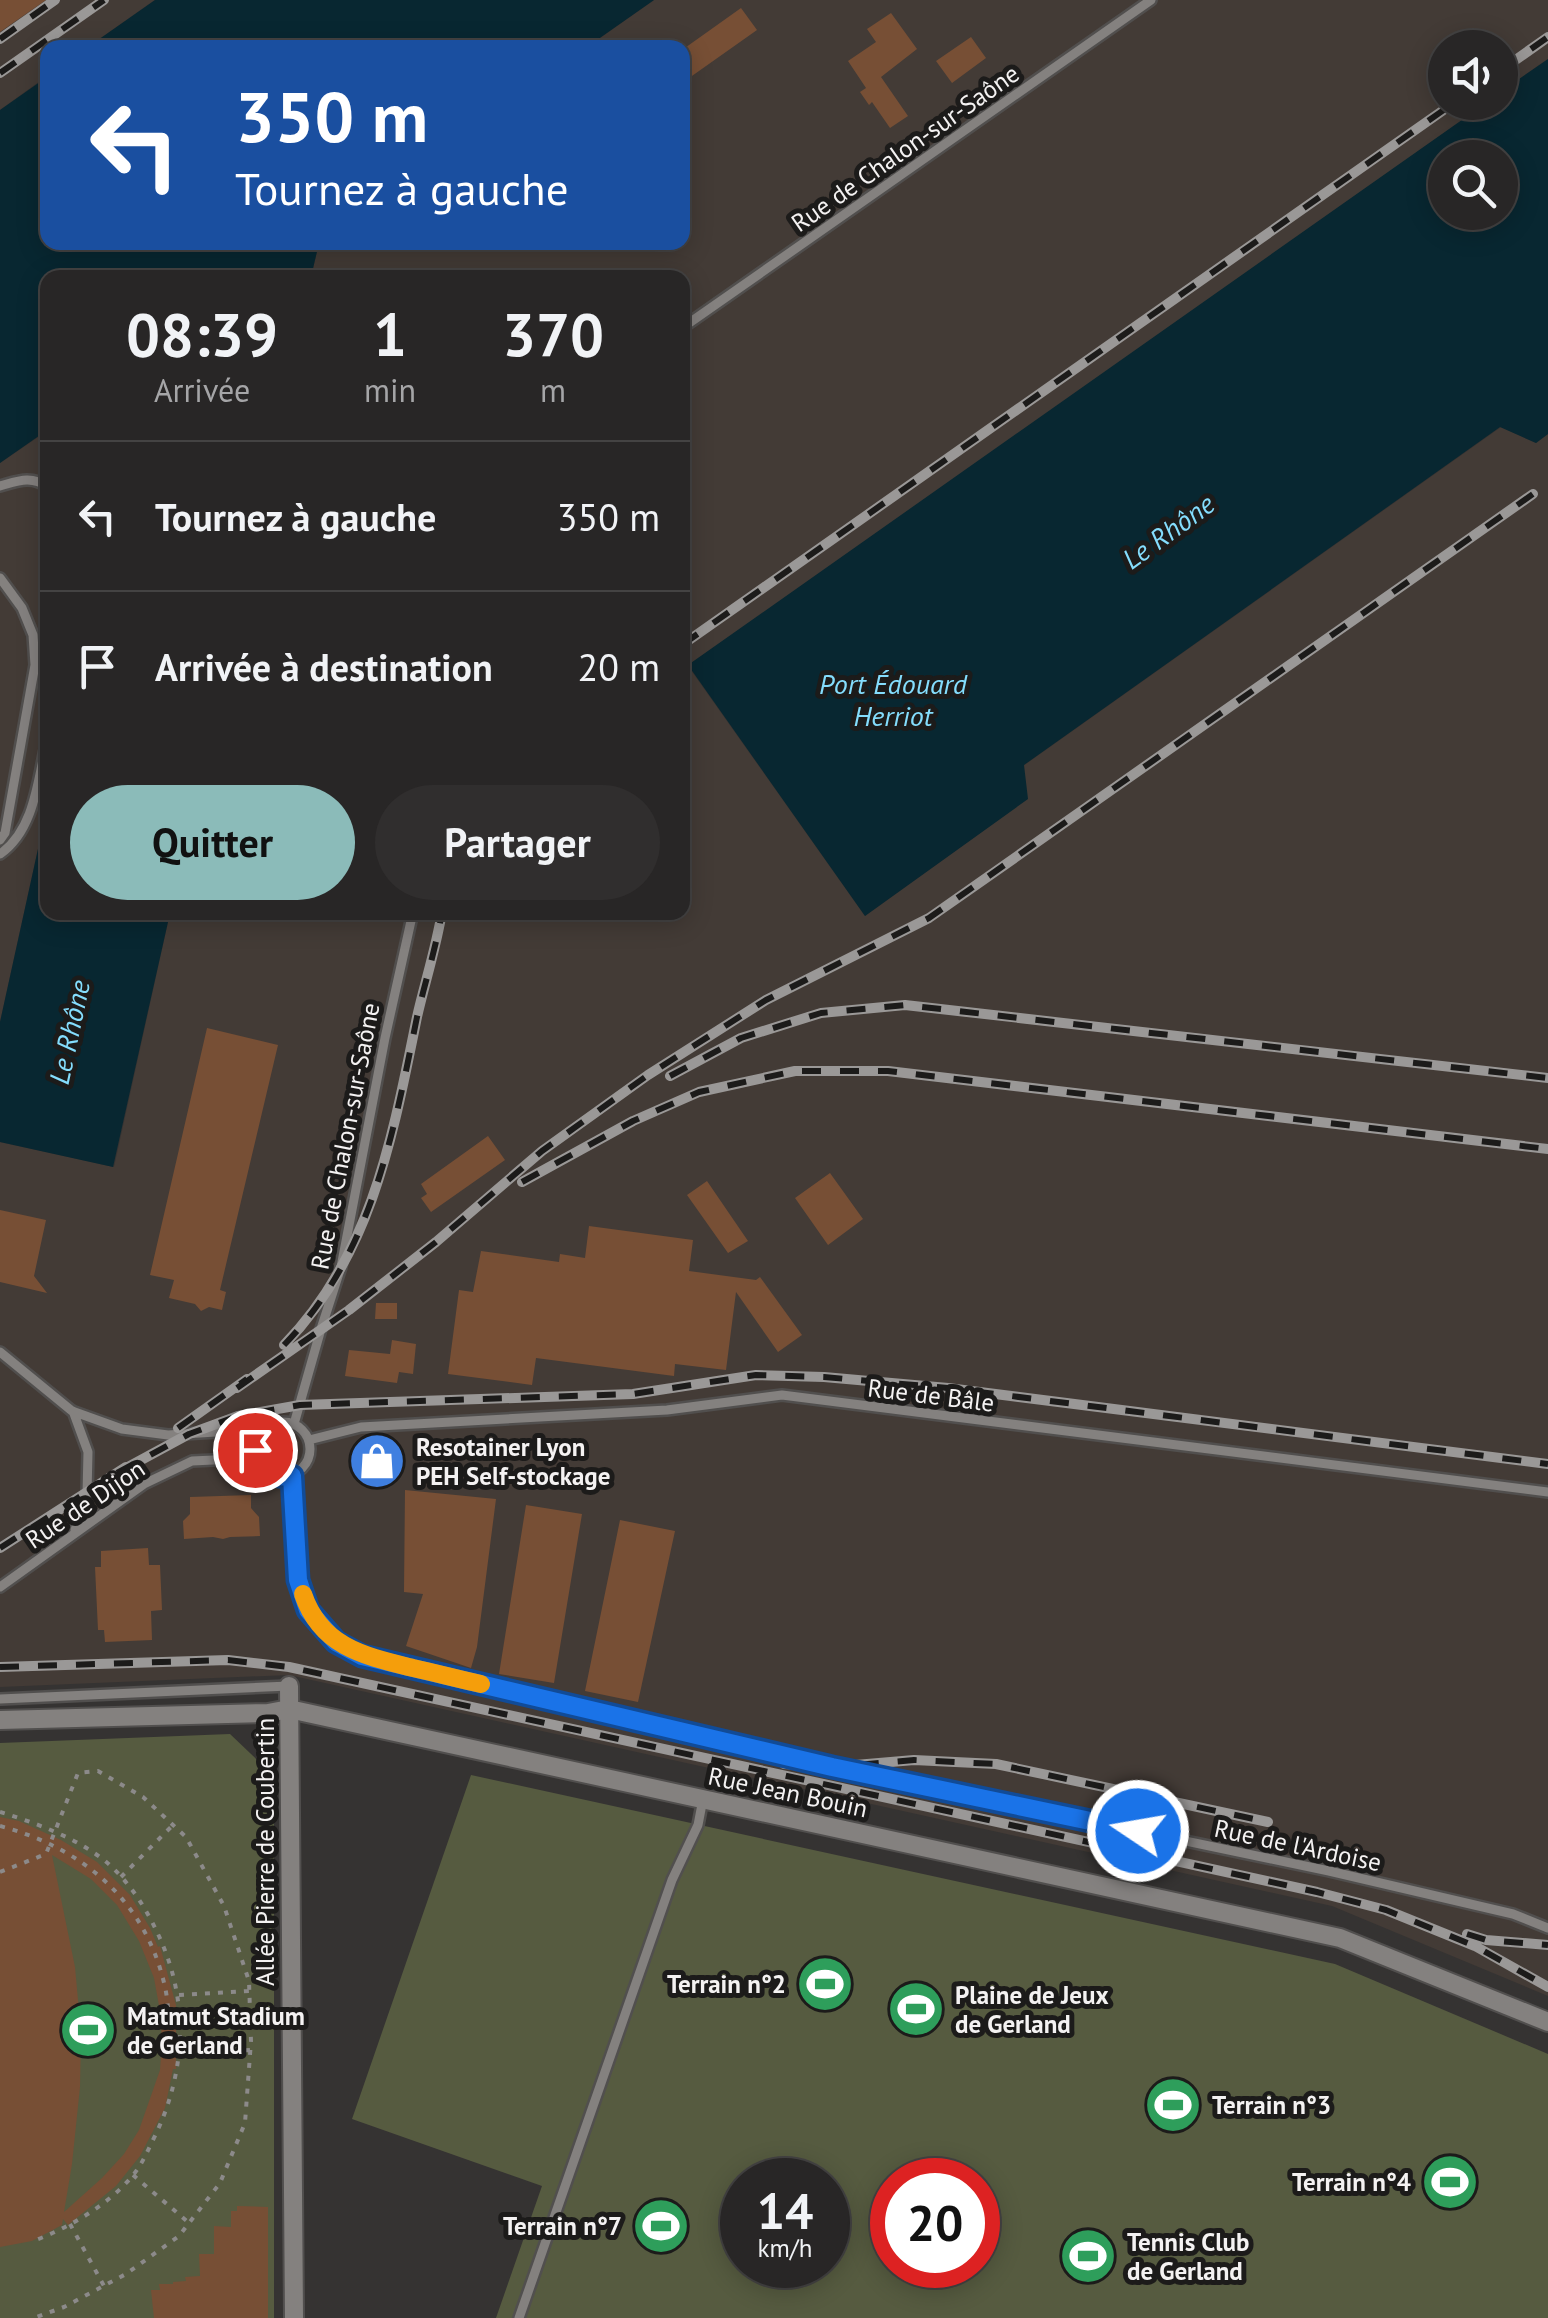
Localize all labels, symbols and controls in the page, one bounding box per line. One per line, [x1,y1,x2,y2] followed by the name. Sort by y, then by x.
[1428,30,1518,230] map controls
[1428,30,1518,120] button: sound
[785,57,1025,239] street label: Rue de Chalon-sur-Saône
[235,71,428,161] text: 350 m
[70,80,200,210] icon: left
[1428,140,1518,230] button: search
[235,159,569,217] text: Tournez à gauche
[126,295,278,373] text: 08:39
[373,295,407,373] text: 1
[502,295,604,373] text: 370
[154,369,250,411] text: Arrivée
[364,369,416,411] text: min
[540,369,566,411] text: m
[1114,485,1222,577] water label: Le Rhône
[70,489,125,544] icon: left
[155,492,436,541] text: Tournez à gauche
[557,492,660,541] text: 350 m
[70,639,125,694] icon: arrive
[155,642,493,691] text: Arrivée à destination
[578,642,660,691] text: 20 m
[819,665,968,734] water label: Port Édouard Herriot
[70,785,355,900] button: Quitter
[375,785,660,900] button: Partager
[40,977,98,1087] water label: Le Rhône
[303,1000,387,1272] street label: Rue de Chalon-sur-Saône
[866,1371,996,1419] street label: Rue de Bâle
[213,1408,298,1493] pin
[228,1423,283,1478] icon: arrive
[347,1431,407,1491] shop icon: Resotainer Lyon PEH Self-stockage
[416,1431,610,1492] place label: Resotainer Lyon PEH Self-stockage
[19,1452,151,1556] street label: Rue de Dijon
[249,1718,281,1986] street label: Allée Pierre de Coubertin
[705,1760,871,1824] street label: Rue Jean Bouin
[1086,1779,1190,1883] position arrow
[1212,1812,1384,1878] street label: Rue de l'Ardoise
[795,1954,855,2014] sports icon: Terrain n°2
[667,1968,786,2000] place label: Terrain n°2
[886,1979,946,2039] sports icon: Plaine de Jeux de Gerland
[955,1979,1109,2040] place label: Plaine de Jeux de Gerland
[58,2000,118,2060] sports icon: Matmut Stadium de Gerland
[127,2000,305,2061] place label: Matmut Stadium de Gerland
[1143,2075,1203,2135] sports icon: Terrain n°3
[1212,2089,1331,2121] place label: Terrain n°3
[1420,2152,1480,2212] sports icon: Terrain n°4
[870,2158,1000,2288] speed limit sign: 20
[1292,2166,1411,2198] place label: Terrain n°4
[757,2178,813,2243] text: 14
[631,2196,691,2256] sports icon: Terrain n°7
[503,2210,622,2242] place label: Terrain n°7
[1058,2226,1118,2286] sports icon: Tennis Club de Gerland
[1127,2226,1249,2287] place label: Tennis Club de Gerland
[758,2232,812,2264] text: km/h

